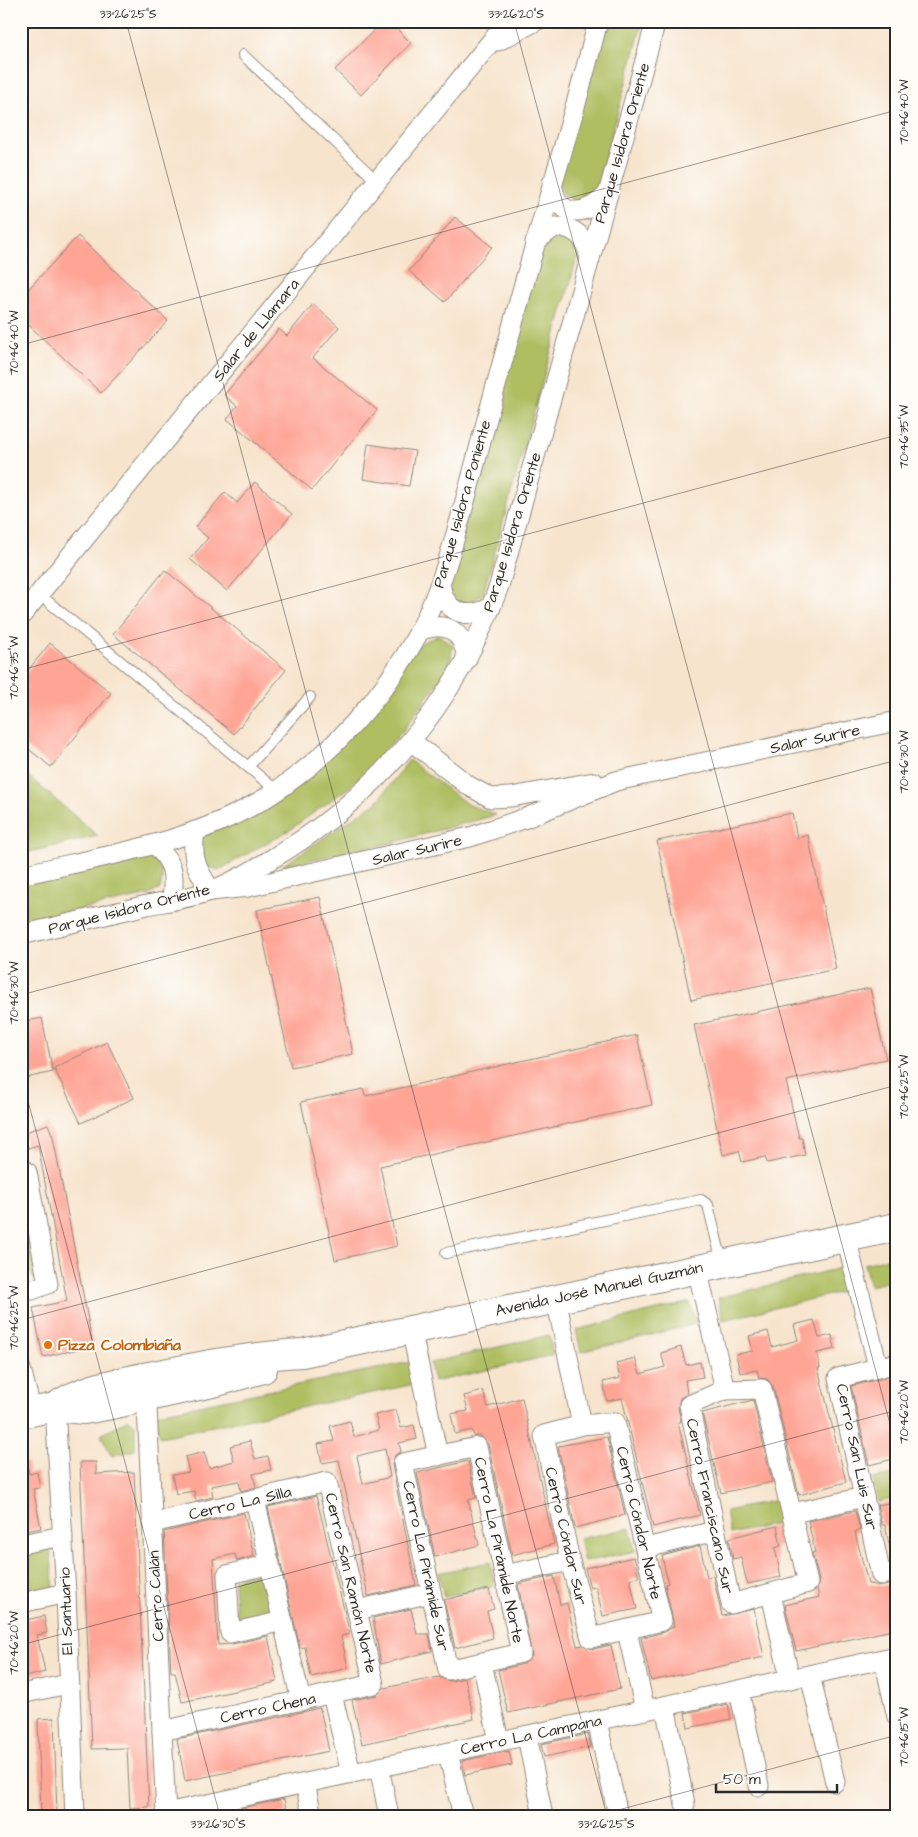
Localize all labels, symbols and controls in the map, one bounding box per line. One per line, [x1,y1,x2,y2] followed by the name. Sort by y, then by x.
[99,6,157,23] text: 33°26'25"S
[488,6,544,23] text: 33°26'20"S
[589,60,656,226] street label: Parque Isidora Oriente
[896,79,913,145] text: 70°46'40"W
[208,274,304,386] street label: Salar de Llamara
[6,310,23,376] text: 70°46'40"W
[896,404,913,469] text: 70°46'35"W
[428,417,497,590] street label: Parque Isidora Poniente
[477,449,547,614] street label: Parque Isidora Oriente
[6,635,23,700] text: 70°46'35"W
[768,719,862,759] street label: Salar Surire
[896,730,913,794] text: 70°46'30"W
[370,829,464,871] street label: Salar Surire
[46,878,212,940] street label: Parque Isidora Oriente
[6,961,23,1025] text: 70°46'30"W
[896,1054,913,1119] text: 70°46'25"W
[493,1256,705,1322] street label: Avenida José Manuel Guzmán
[6,1285,23,1350] text: 70°46'25"W
[58,1334,182,1356] place label: Pizza Colombiaña
[42,1339,54,1351] marker: Pizza Colombiaña
[896,1379,913,1444] text: 70°46'20"W
[831,1382,883,1532] street label: Cerro San Luis Sur
[681,1416,739,1596] street label: Cerro Franciscano Sur
[611,1444,667,1602] street label: Cerro Cóndor Norte
[469,1455,530,1645] street label: Cerro La Pirámide Norte
[539,1465,593,1607] street label: Cerro Cóndor Sur
[397,1479,455,1653] street label: Cerro La Pirámide Sur
[187,1481,293,1525] street label: Cerro La Silla
[320,1491,383,1676] street label: Cerro San Ramón Norte
[143,1550,169,1642] street label: Cerro Calán
[53,1567,79,1655] street label: El Santuario
[6,1610,23,1675] text: 70°46'20"W
[218,1687,318,1729] street label: Cerro Chena
[896,1707,913,1767] text: 70°46'15"W
[458,1709,604,1761] street label: Cerro La Campana
[716,1762,837,1794] scale bar
[723,1769,761,1790] text: 50 m
[190,1816,246,1833] text: 33°26'30"S
[577,1816,635,1833] text: 33°26'25"S

